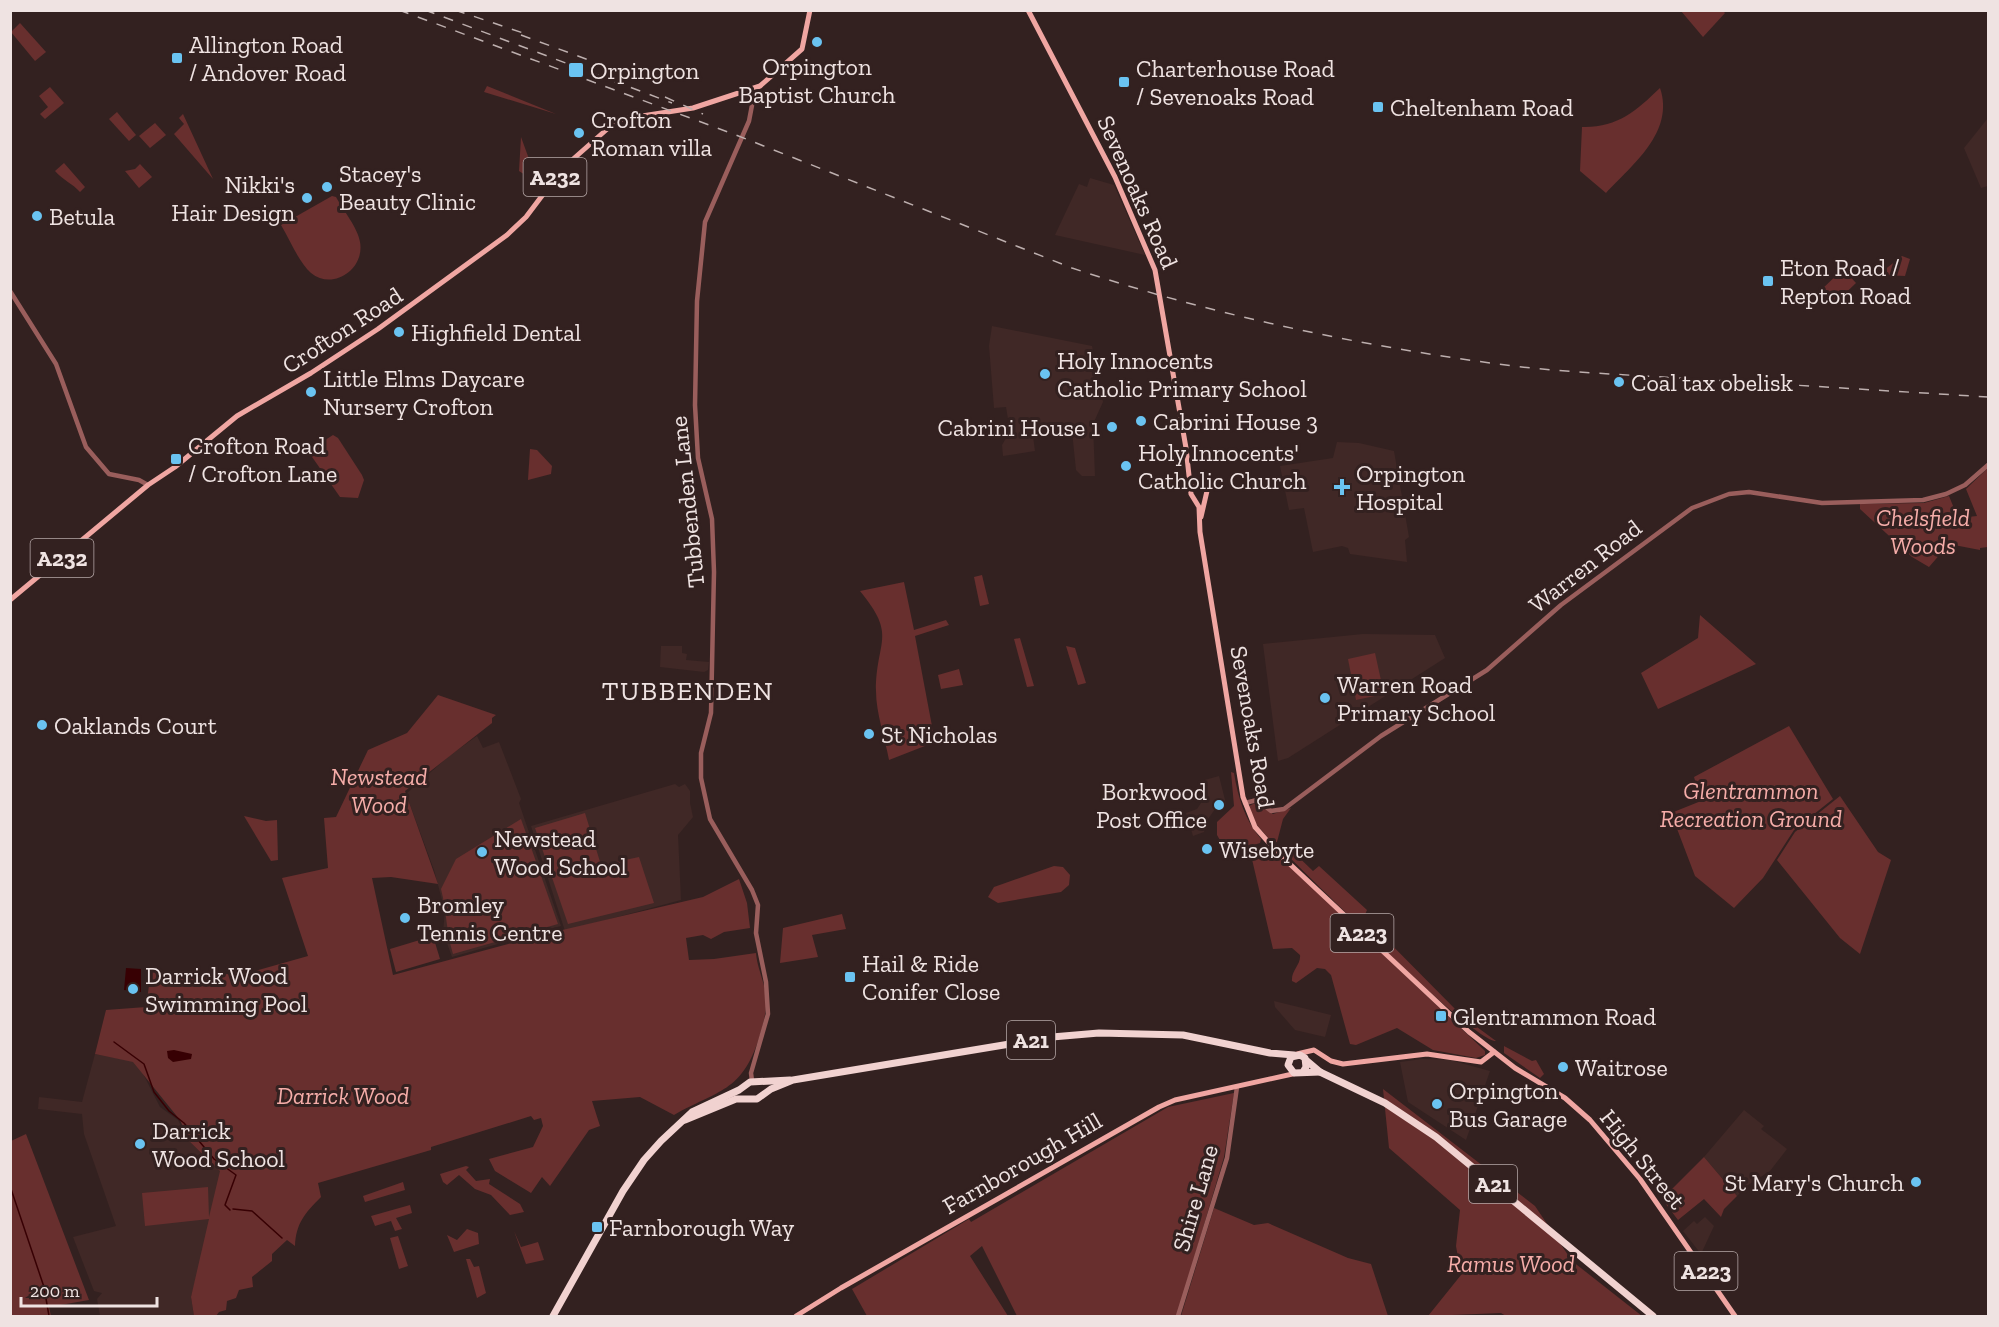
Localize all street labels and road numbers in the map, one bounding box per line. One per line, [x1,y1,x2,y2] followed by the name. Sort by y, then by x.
[1091,111,1185,273] street label: Sevenoaks Road
[524,158,586,196] road number: A232
[276,280,408,380] street label: Crofton Road
[664,415,710,589] street label: Tubbenden Lane
[1523,513,1647,619] street label: Warren Road
[31,539,94,577] road number: A232
[1224,644,1282,810] street label: Sevenoaks Road
[1330,914,1394,952] road number: A223
[1007,1021,1055,1059] road number: A21
[1594,1103,1692,1215] street label: High Street
[937,1106,1107,1220] street label: Farnborough Hill
[1166,1141,1224,1255] street label: Shire Lane
[1469,1165,1517,1203] road number: A21
[1674,1252,1738,1290] road number: A223

